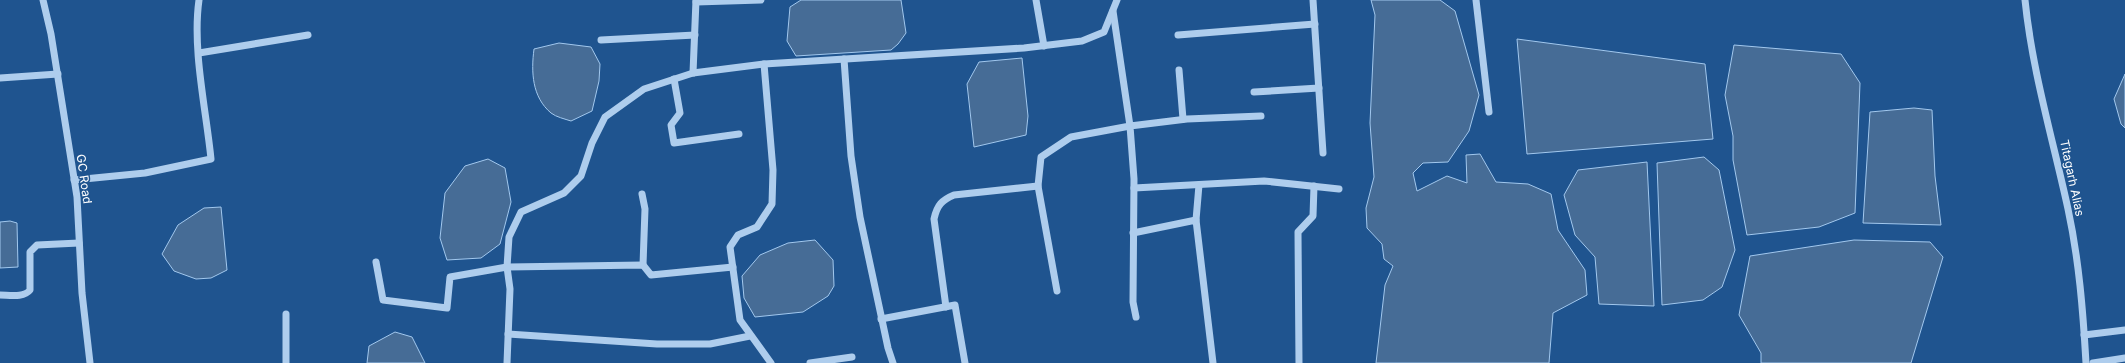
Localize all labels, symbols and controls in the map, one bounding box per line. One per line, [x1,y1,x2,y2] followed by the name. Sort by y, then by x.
[2057,138,2088,218] street label: Titagarh Alias
[74,153,95,205] street label: GC Road

